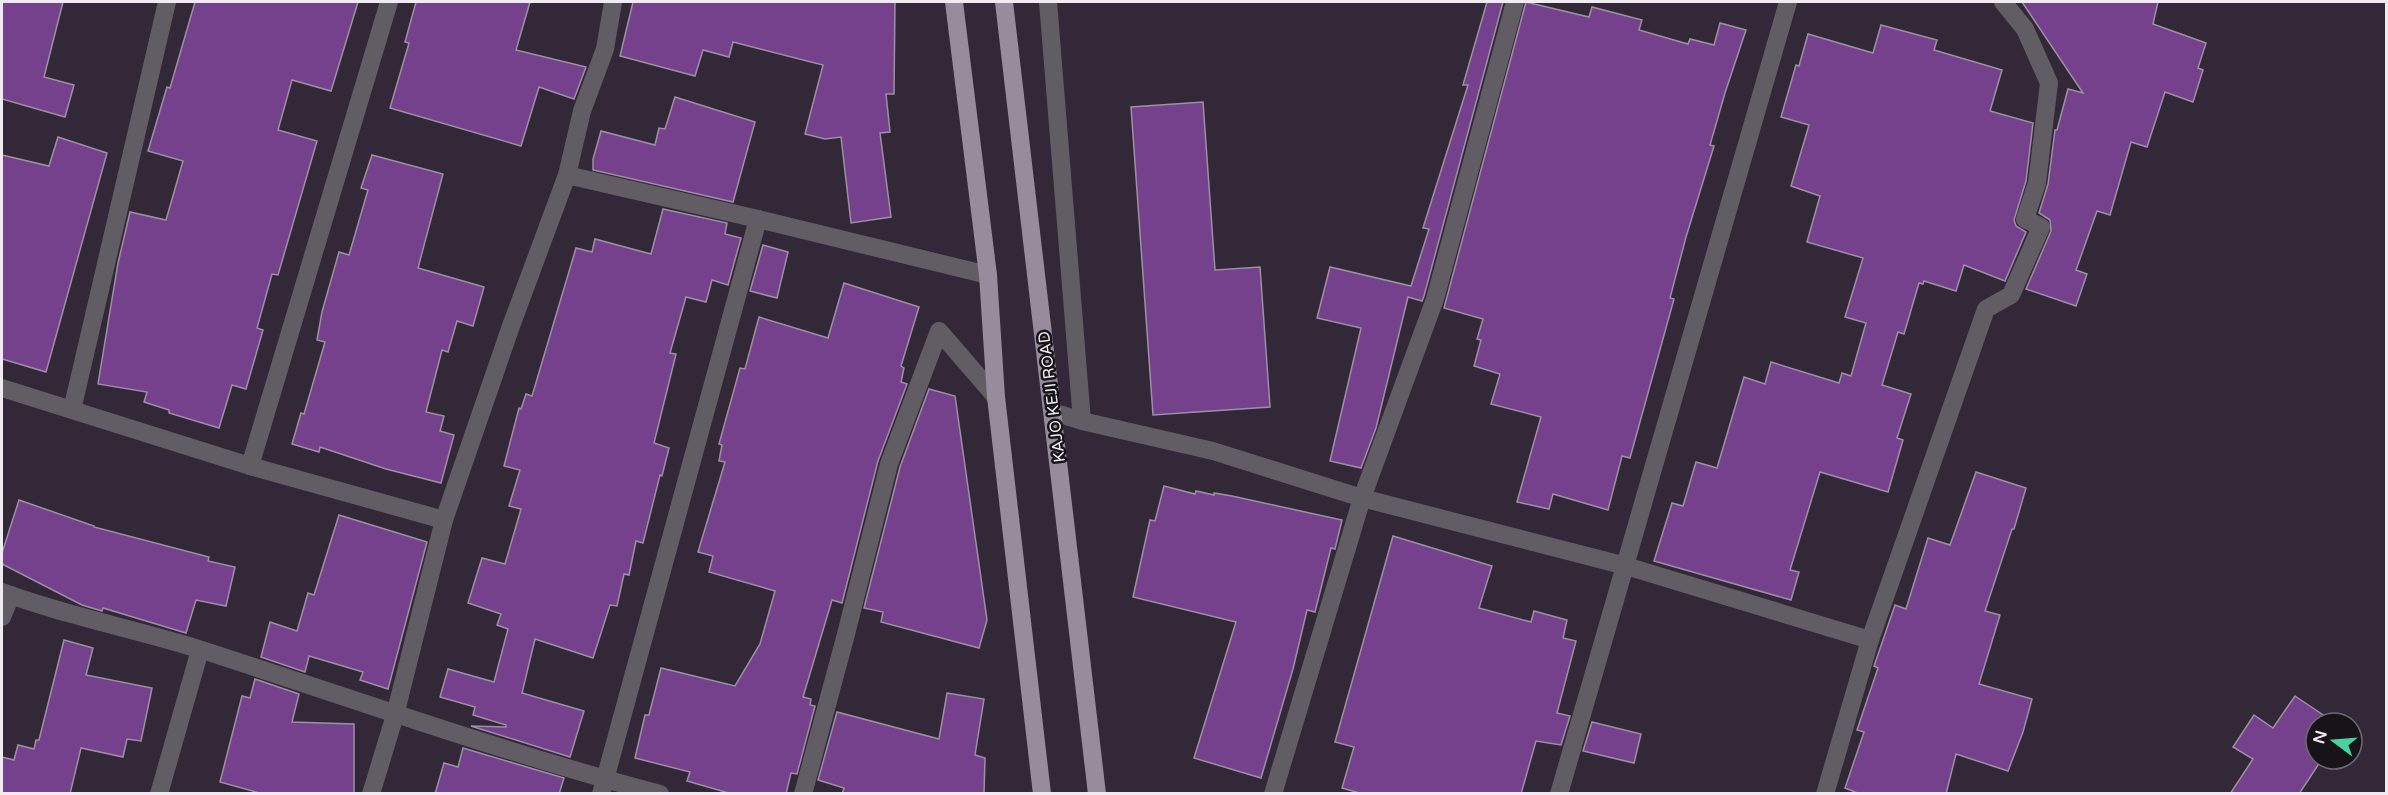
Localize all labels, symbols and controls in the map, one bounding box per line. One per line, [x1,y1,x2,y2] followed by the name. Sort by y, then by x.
[1034,330,1070,464] street label: KAJO KEJI ROAD
[2304,711,2364,771] north arrow
[2309,728,2332,746] text: N

